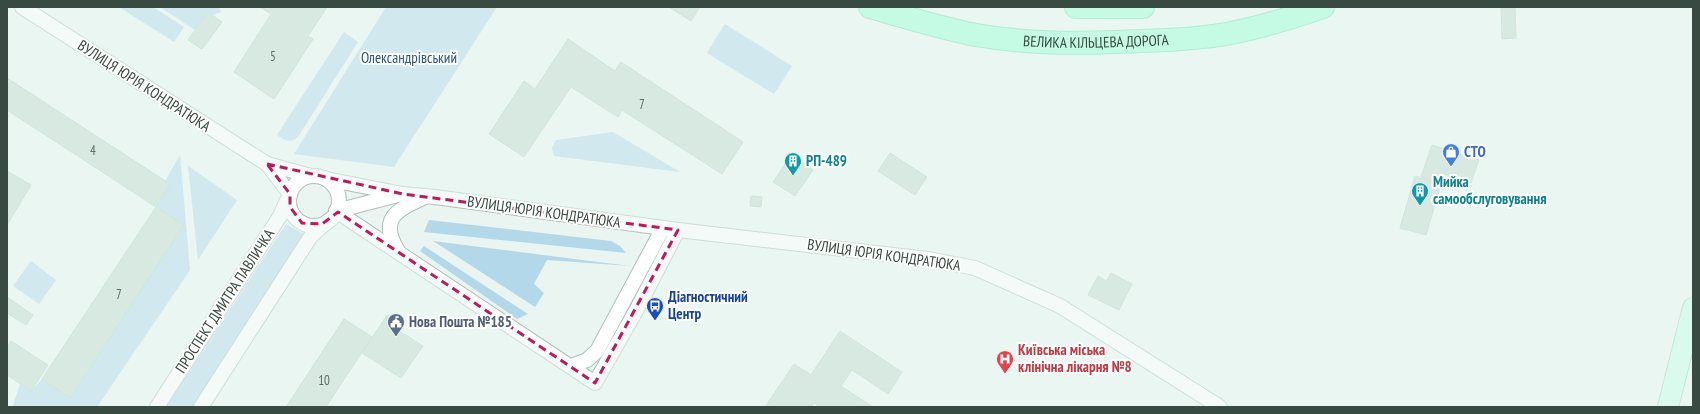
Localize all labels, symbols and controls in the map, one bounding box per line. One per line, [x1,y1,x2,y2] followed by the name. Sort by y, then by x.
[1023,30,1170,52] street label: ВЕЛИКА КІЛЬЦЕВА ДОРОГА
[74,36,215,136] street label: ВУЛИЦЯ ЮРІЯ КОНДРАТЮКА
[270,48,276,65] house number: 5
[361,48,457,67] park label: Олександрівський
[639,96,645,113] house number: 7
[90,142,96,159] house number: 4
[1441,142,1461,167] shop icon: СТО
[1464,142,1486,161] place label: СТО
[783,151,803,176] building icon: РП-489
[806,151,847,170] place label: РП-489
[1433,172,1546,208] place label: Мийка самообслуговування
[1410,181,1430,206] building icon: Мийка самообслуговування
[466,191,623,232] street label: ВУЛИЦЯ ЮРІЯ КОНДРАТЮКА
[171,224,279,376] street label: ПРОСПЕКТ ДМИТРА ПАВЛИЧКА
[806,234,963,275] street label: ВУЛИЦЯ ЮРІЯ КОНДРАТЮКА
[116,286,122,303] house number: 7
[668,287,748,323] place label: Діагностичний Центр
[645,296,665,321] bus stop icon: Діагностичний Центр
[386,312,406,337] public building icon: Нова Пошта №185
[409,312,512,331] place label: Нова Пошта №185
[1018,340,1132,376] place label: Київська міська клінічна лікарня №8
[995,349,1015,374] hospital icon: Київська міська клінічна лікарня №8
[318,372,330,389] house number: 10

